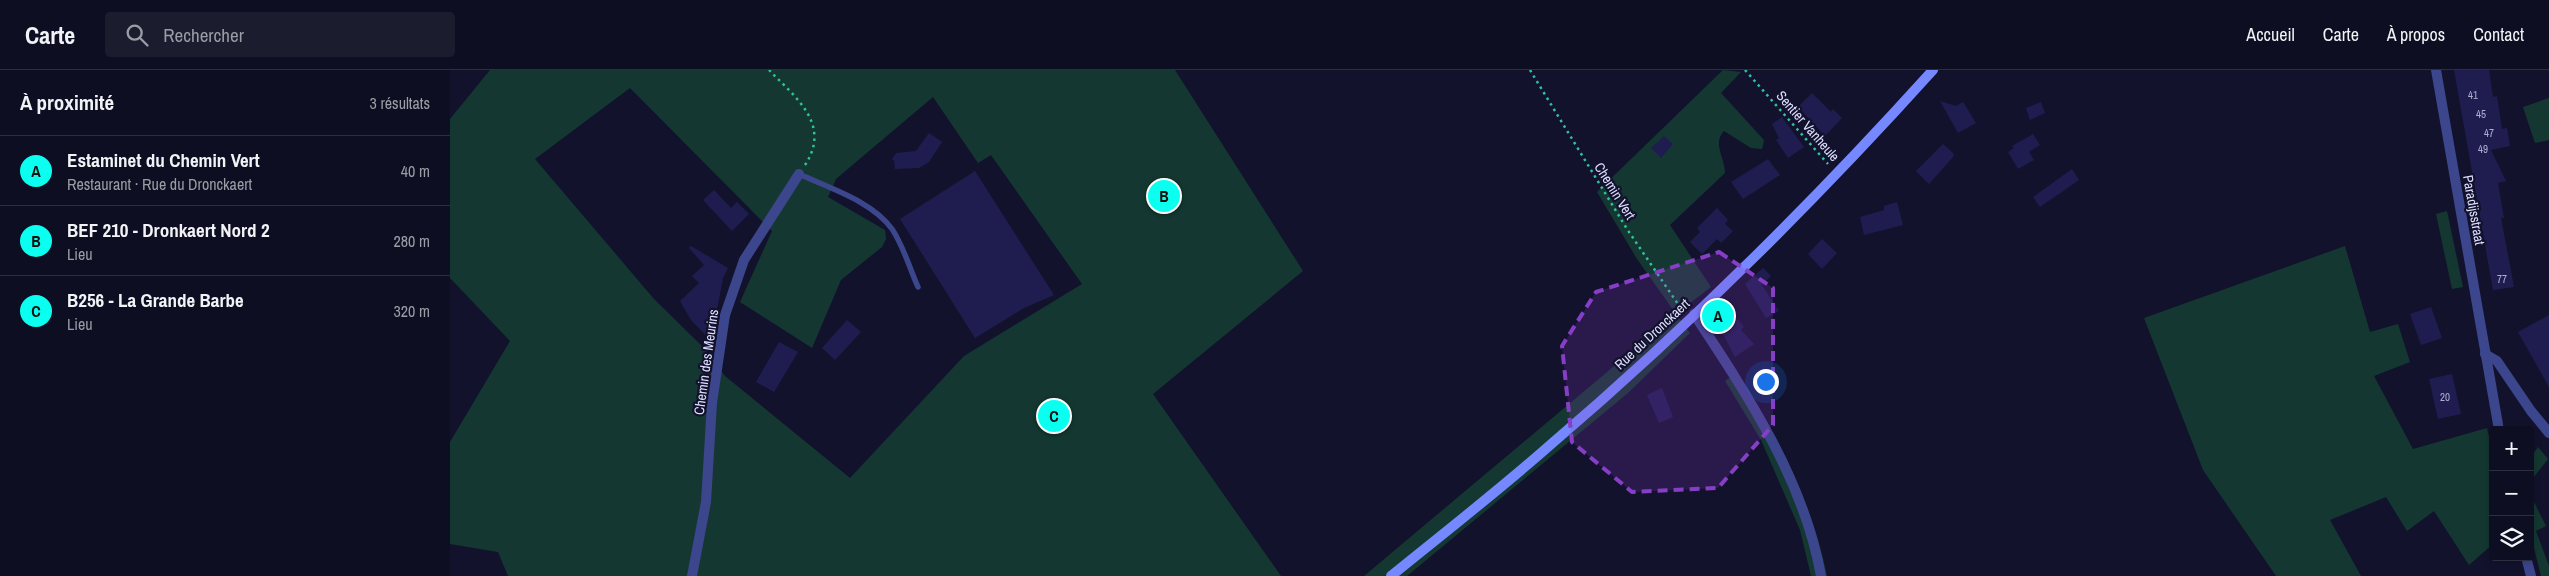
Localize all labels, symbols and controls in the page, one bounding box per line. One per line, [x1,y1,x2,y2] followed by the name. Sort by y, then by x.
[105,12,455,57] search box
[25,19,75,51] text: Carte
[123,21,151,49] icon: search
[163,22,244,48] text: Rechercher
[2246,22,2295,47] text: Accueil
[2323,22,2359,47] text: Carte
[2387,22,2445,47] text: À propos
[2473,22,2524,47] text: Contact
[1772,87,1844,165] street label: Sentier Vanheule
[20,88,114,117] text: À proximité
[2468,88,2478,102] house number: 41
[369,92,430,114] text: 3 résultats
[2476,107,2486,121] house number: 45
[2484,126,2494,140] house number: 47
[2478,142,2488,156] house number: 49
[67,147,260,173] text: Estaminet du Chemin Vert
[1590,159,1640,223] street label: Chemin Vert
[31,160,41,182] text: A
[401,160,430,182] text: 40 m
[67,173,252,195] text: Restaurant · Rue du Dronckaert
[2459,174,2489,246] street label: Paradijsstraat
[1148,177,1180,215] pin: B
[67,217,270,243] text: BEF 210 - Dronkaert Nord 2
[31,230,41,252] text: B
[394,230,430,252] text: 280 m
[67,243,93,265] text: Lieu
[2497,272,2507,286] house number: 77
[67,287,244,313] text: B256 - La Grande Barbe
[1611,295,1693,373] street label: Rue du Dronckaert
[1702,297,1734,335] pin: A
[31,300,41,322] text: C
[394,300,430,322] text: 320 m
[690,308,722,416] street label: Chemin des Meurins
[67,313,93,335] text: Lieu
[1753,369,1779,395] your location
[2440,390,2450,404] house number: 20
[1038,397,1070,435] pin: C
[2489,426,2534,561] map controls
[2489,426,2534,471] button: +
[2489,471,2534,516] button: −
[2489,516,2534,561] button: layers

